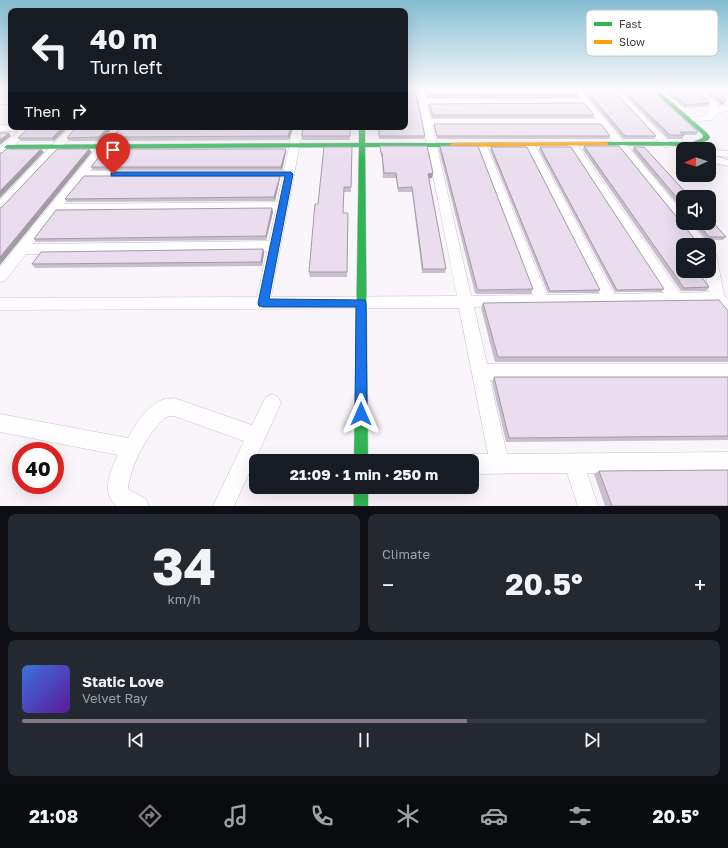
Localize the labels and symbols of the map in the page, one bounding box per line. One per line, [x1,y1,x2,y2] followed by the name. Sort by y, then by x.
[586,10,718,56] legend
[619,17,642,30] text: Fast
[619,35,645,48] text: Slow
[96,133,130,174] pin
[676,142,716,182] north arrow
[340,393,382,435] position arrow
[12,442,64,494] speed limit sign: 40

